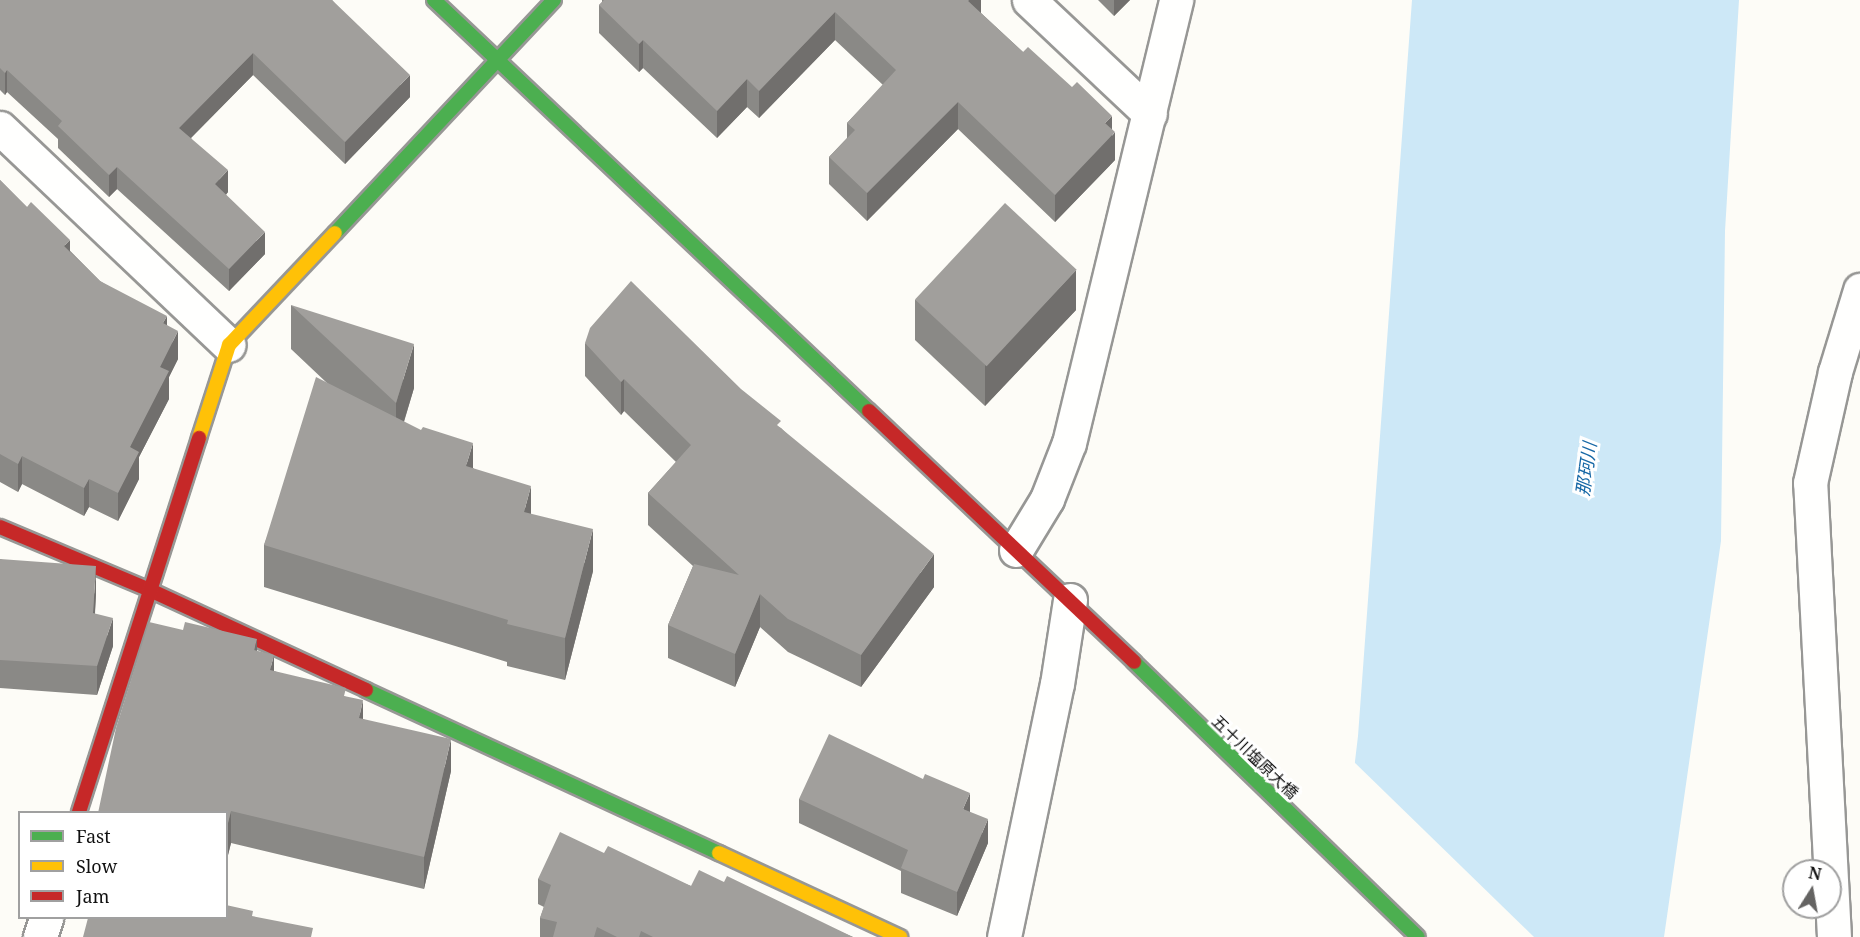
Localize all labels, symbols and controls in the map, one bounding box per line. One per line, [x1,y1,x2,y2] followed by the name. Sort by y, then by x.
[1572,441,1600,497] water label: 那珂川
[1208,711,1302,803] street label: 五十川塩原大橋
[18,811,228,919] legend
[76,824,111,848] text: Fast
[76,854,117,878] text: Slow
[1782,859,1842,919] north arrow
[1807,861,1823,885] text: N
[76,884,110,908] text: Jam

